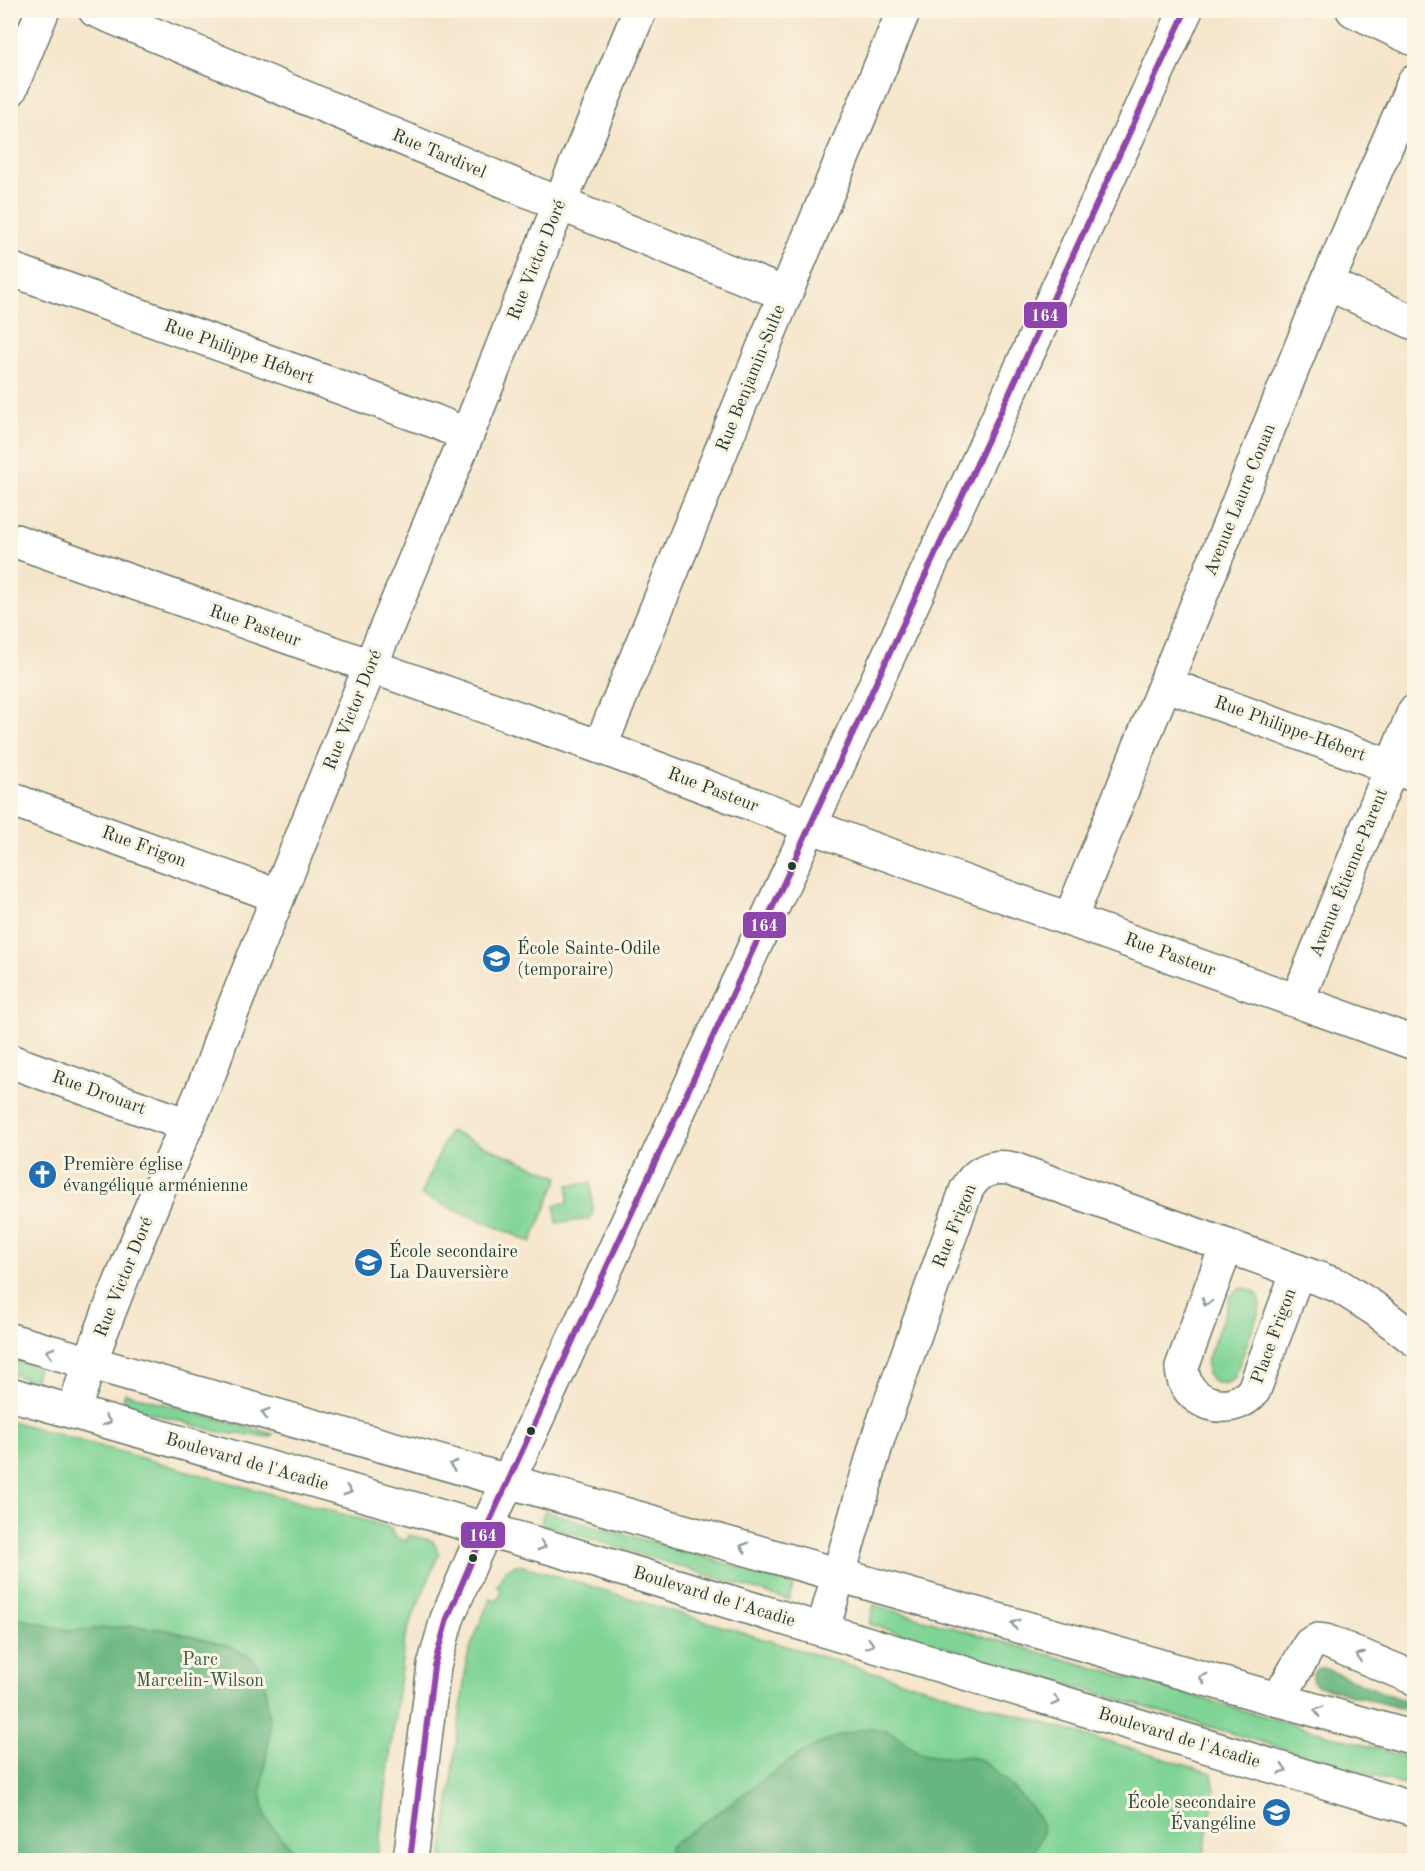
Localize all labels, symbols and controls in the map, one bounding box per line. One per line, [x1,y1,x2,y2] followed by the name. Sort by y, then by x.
[389,126,489,182] street label: Rue Tardivel
[505,197,569,323] street label: Rue Victor Doré
[1023,301,1068,329] line badge: 164
[713,302,789,454] street label: Rue Benjamin-Sulte
[1031,309,1059,325] text: 164
[162,317,316,387] street label: Rue Philippe Hébert
[1201,421,1279,579] street label: Avenue Laure Conan
[207,602,304,650] street label: Rue Pasteur
[321,647,385,773] street label: Rue Victor Doré
[1212,693,1368,765] street label: Rue Philippe-Hébert
[665,764,761,816] street label: Rue Pasteur
[1303,784,1391,960] street label: Avenue Étienne-Parent
[99,823,189,871] street label: Rue Frigon
[786,860,798,872] unlabelled marker
[742,911,787,939] line badge: 164
[750,919,778,935] text: 164
[1122,930,1219,980] street label: Rue Pasteur
[517,936,660,979] place label: École Sainte-Odile (temporaire)
[480,943,512,975] school or university icon: École Sainte-Odile (temporaire)
[50,1068,148,1118] street label: Rue Drouart
[63,1156,248,1195] place label: Première église évangélique arménienne
[26,1159,58,1191] church icon: Première église évangélique arménienne
[930,1181,980,1270] street label: Rue Frigon
[92,1214,156,1340] street label: Rue Victor Doré
[389,1239,518,1282] place label: École secondaire La Dauversière
[352,1246,384,1278] school or university icon: École secondaire La Dauversière
[1248,1286,1300,1386] street label: Place Frigon
[1201,1295,1213,1306] one-way arrow
[45,1347,56,1359] one-way arrow
[261,1407,271,1420] one-way arrow
[102,1414,112,1427] one-way arrow
[525,1425,537,1437] unlabelled marker
[163,1430,331,1494] street label: Boulevard de l'Acadie
[448,1460,459,1472] one-way arrow
[343,1483,353,1496] one-way arrow
[460,1521,506,1549] line badge: 164
[469,1529,497,1545] text: 164
[536,1539,547,1551] one-way arrow
[739,1542,750,1554] one-way arrow
[467,1552,479,1564] unlabelled marker
[631,1564,797,1630] street label: Boulevard de l'Acadie
[1010,1619,1021,1631] one-way arrow
[864,1637,875,1650] one-way arrow
[136,1651,264,1690] park label: Parc Marcelin-Wilson
[1356,1651,1367,1663] one-way arrow
[1198,1673,1209,1685] one-way arrow
[1050,1694,1061,1706] one-way arrow
[1096,1705,1262,1771] street label: Boulevard de l'Acadie
[1313,1706,1324,1718] one-way arrow
[1277,1763,1288,1775] one-way arrow
[1127,1790,1256,1833] place label: École secondaire Évangéline
[1261,1797,1293,1829] school or university icon: École secondaire Évangéline

